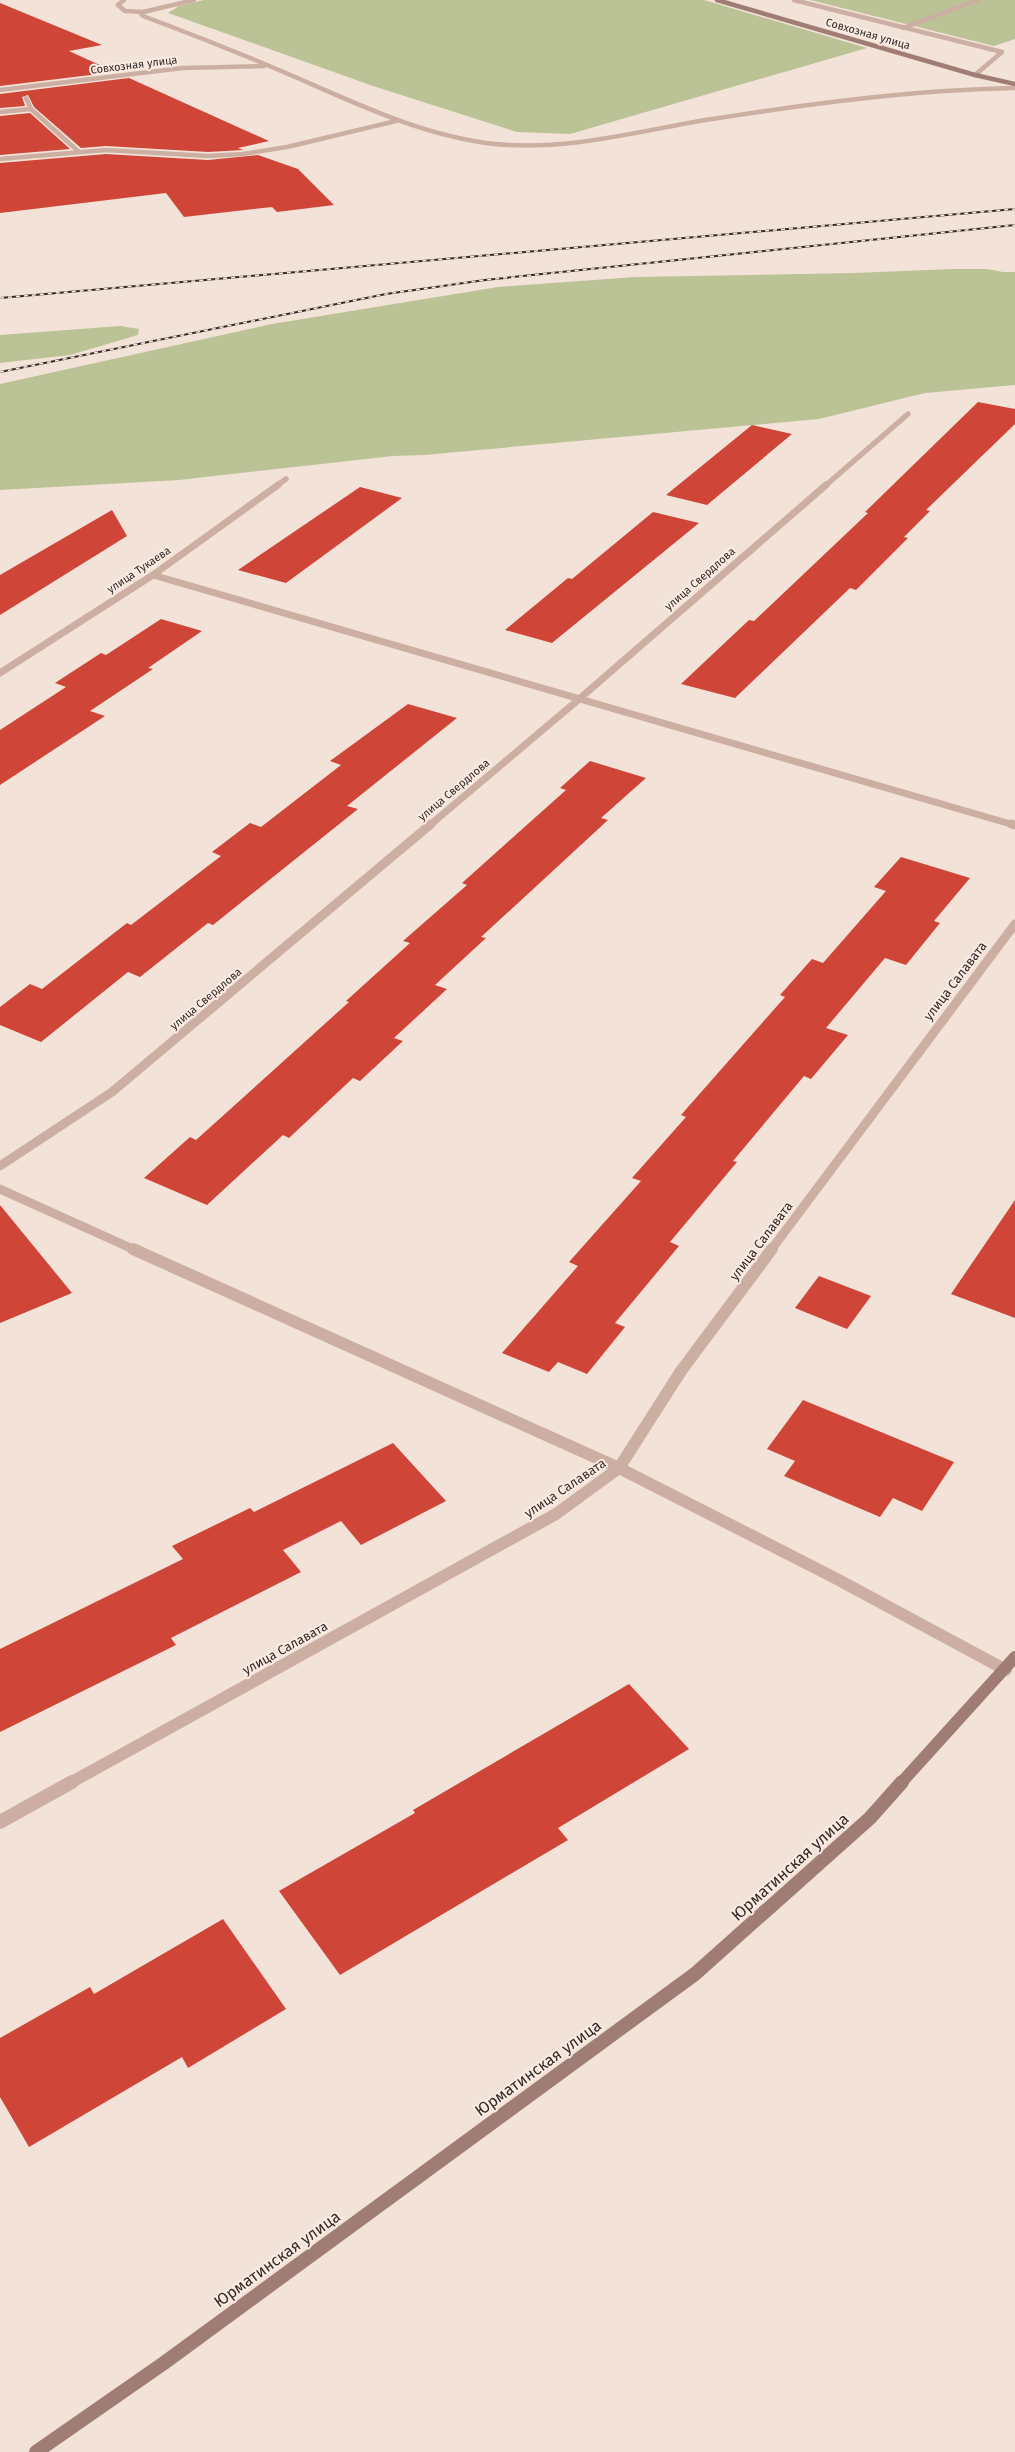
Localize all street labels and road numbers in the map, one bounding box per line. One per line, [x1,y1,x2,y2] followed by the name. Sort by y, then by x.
[824,16,912,52] street label: Совхозная улица
[90,53,178,77] street label: Совхозная улица
[105,544,173,596] street label: улица Тукаева
[662,545,738,613] street label: улица Свердлова
[416,756,492,824] street label: улица Свердлова
[920,939,990,1023] street label: улица Салавата
[168,965,244,1033] street label: улица Свердлова
[726,1199,796,1283] street label: улица Салавата
[521,1455,609,1521] street label: улица Салавата
[240,1618,330,1678] street label: улица Салавата
[727,1809,853,1925] street label: Юрматинская улица
[471,2016,605,2120] street label: Юрматинская улица
[210,2207,344,2311] street label: Юрматинская улица

